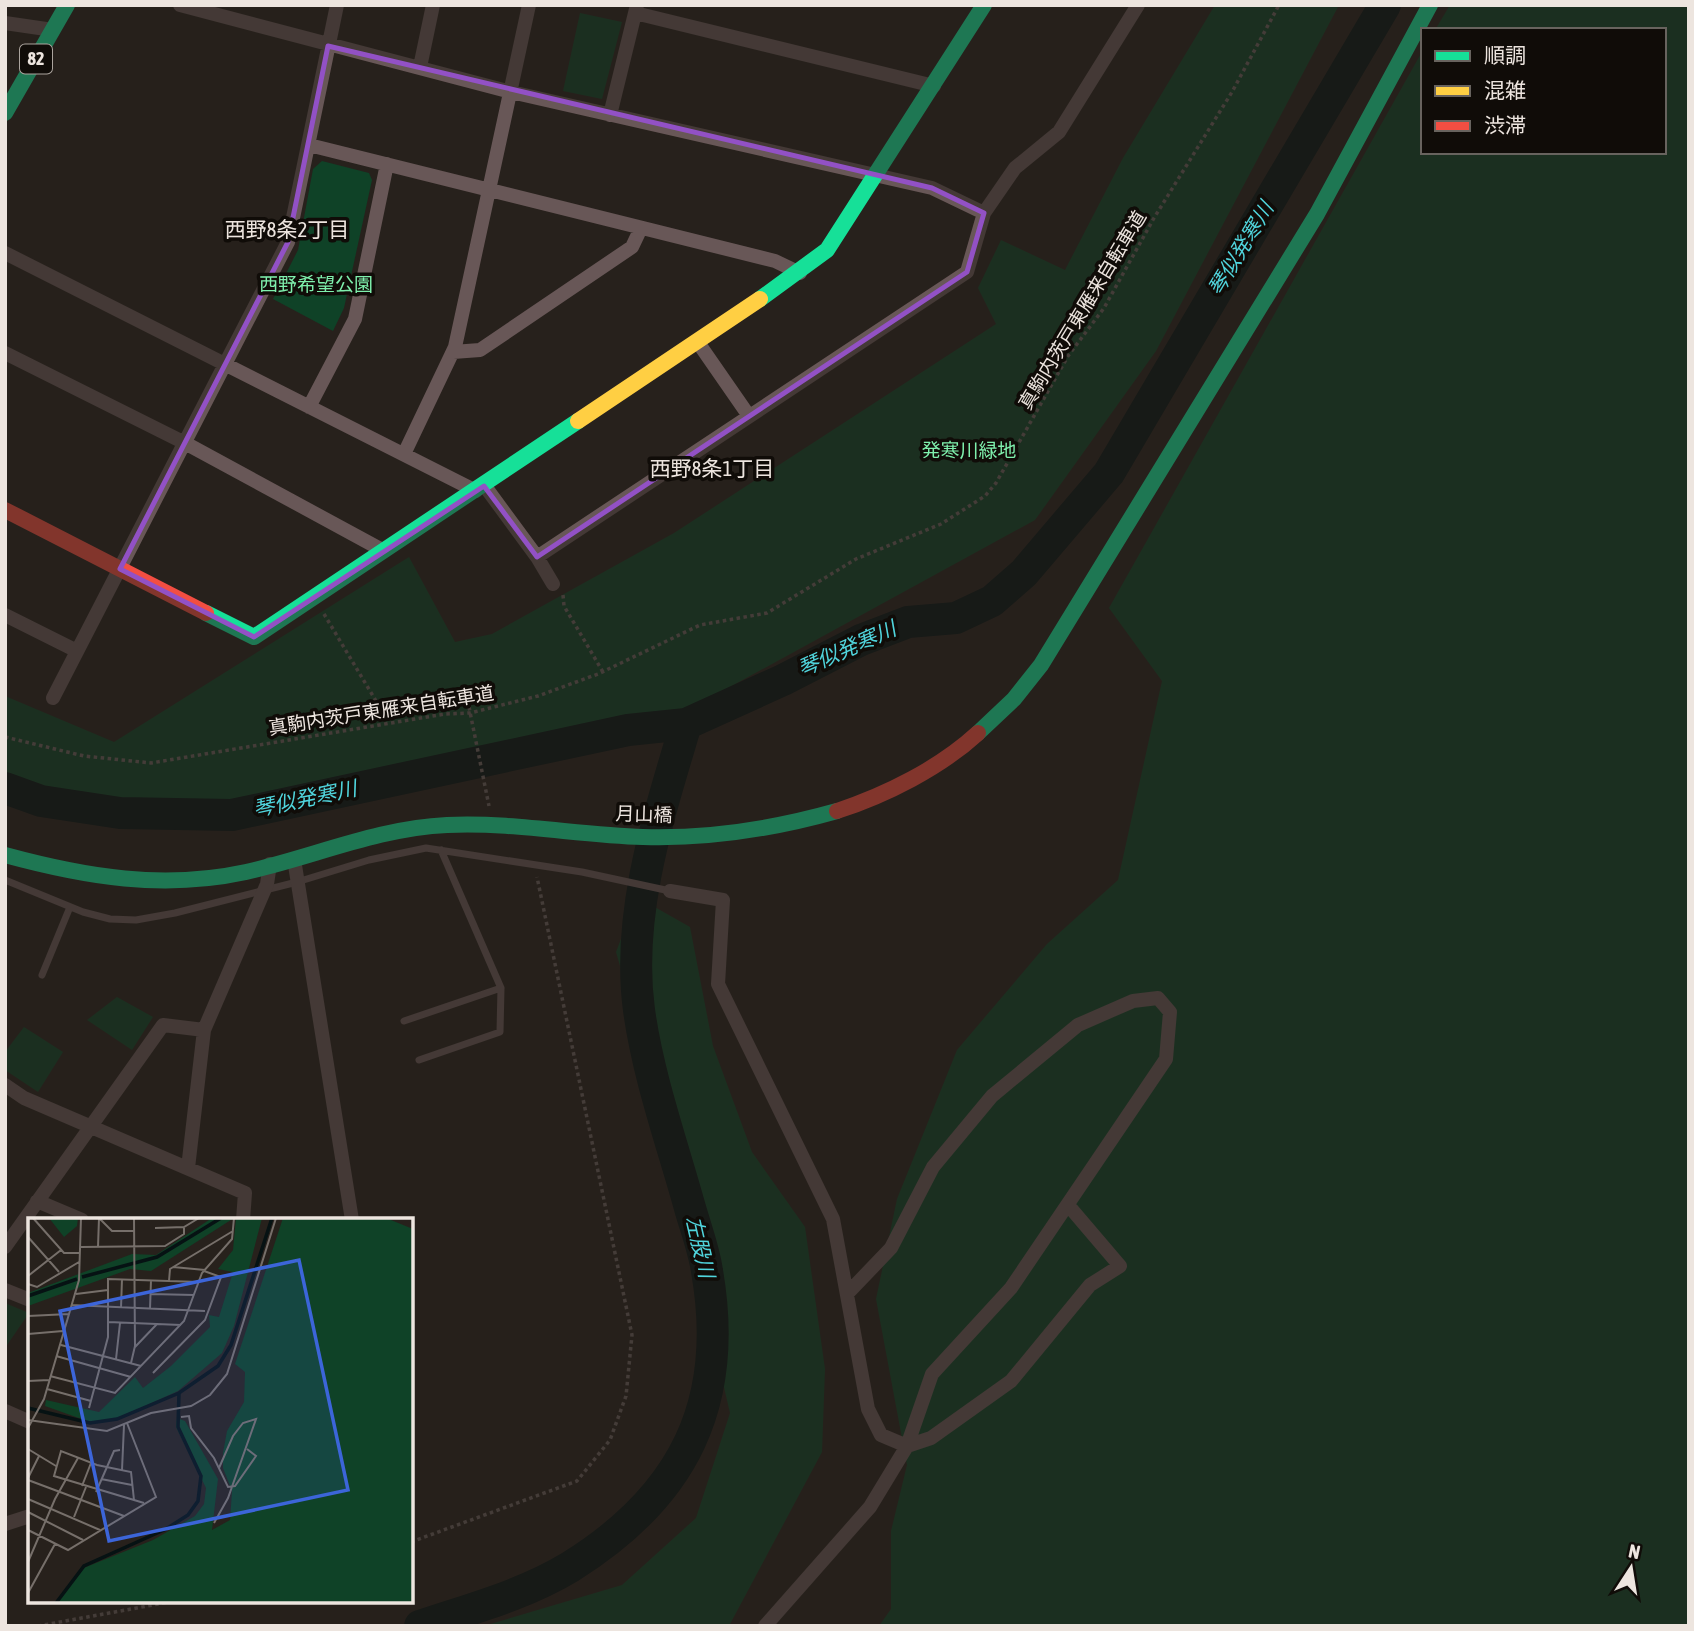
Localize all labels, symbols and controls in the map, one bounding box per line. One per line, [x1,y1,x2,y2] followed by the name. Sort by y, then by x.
[1421,28,1666,154] legend
[1484,43,1526,67] text: 順調
[20,44,52,74] road number: 82
[1484,78,1526,102] text: 混雑
[1484,113,1526,137] text: 渋滞
[1203,196,1278,300] water label: 琴似発寒川
[1014,207,1150,413] street label: 真駒内茨戸東雁来自転車道
[225,217,349,241] district label: 西野8条2丁目
[259,273,373,295] park label: 西野希望公園
[921,439,1017,461] park label: 発寒川緑地
[650,456,774,480] district label: 西野8条1丁目
[794,615,901,680] water label: 琴似発寒川
[267,681,495,739] street label: 真駒内茨戸東雁来自転車道
[251,775,361,821] water label: 琴似発寒川
[615,802,673,826] street label: 月山橋
[682,1213,720,1282] water label: 左股川
[28,1218,413,1603] inset map
[1596,1533,1666,1603] north arrow
[1627,1539,1642,1563] text: N

